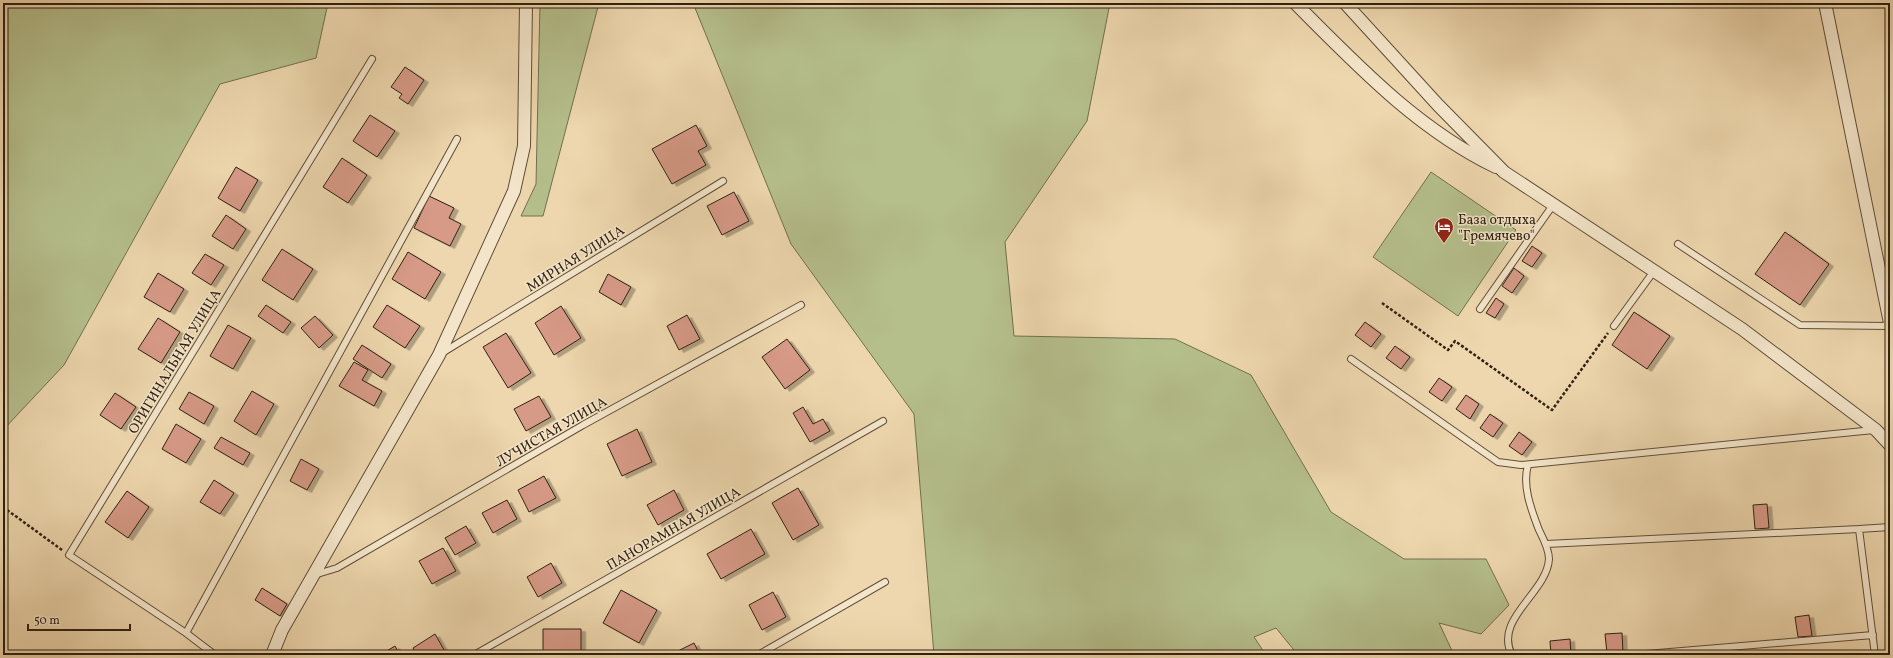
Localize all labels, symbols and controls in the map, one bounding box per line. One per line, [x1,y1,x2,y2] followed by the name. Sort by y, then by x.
[1458,211,1536,246] place label: База отдыха "Гремячево"
[1433,216,1455,244] hotel icon: База отдыха "Гремячево"
[523,221,629,297] street label: МИРНАЯ УЛИЦА
[124,286,226,438] street label: ОРИГИНАЛЬНАЯ УЛИЦА
[493,393,611,472] street label: ЛУЧИСТАЯ УЛИЦА
[603,483,744,576] street label: ПАНОРАМНАЯ УЛИЦА
[28,606,130,632] scale bar
[34,613,60,629] text: 50 m

